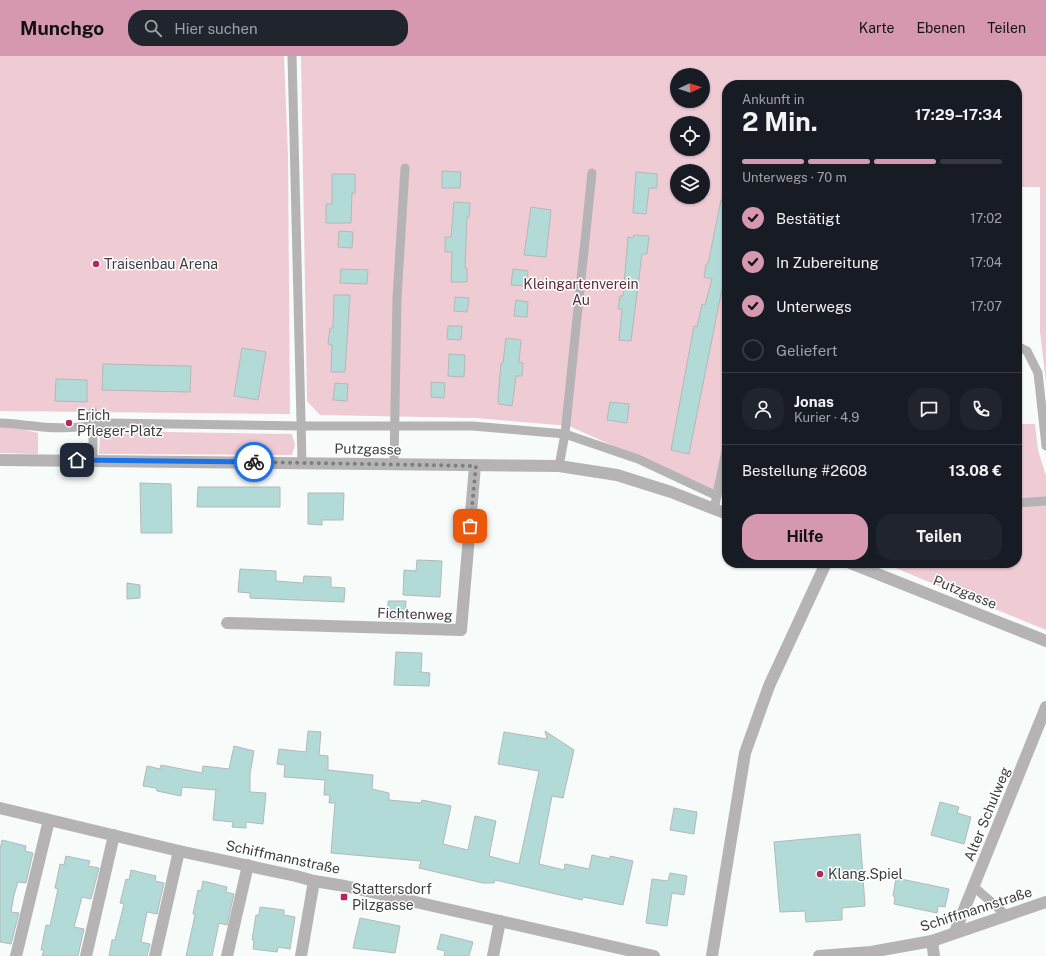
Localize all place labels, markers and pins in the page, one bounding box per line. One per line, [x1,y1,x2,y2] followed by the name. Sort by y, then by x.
[104,256,218,272] place label: Traisenbau Arena
[91,259,101,269] marker: Traisenbau Arena
[77,407,163,439] place label: Erich Pfleger-Platz
[64,418,74,428] marker: Erich Pfleger-Platz
[60,443,94,477] pin
[453,509,487,543] pin
[828,866,903,882] place label: Klang.Spiel
[815,869,825,879] marker: Klang.Spiel
[352,881,432,913] place label: Stattersdorf Pilzgasse
[339,892,349,902] marker: Stattersdorf Pilzgasse

